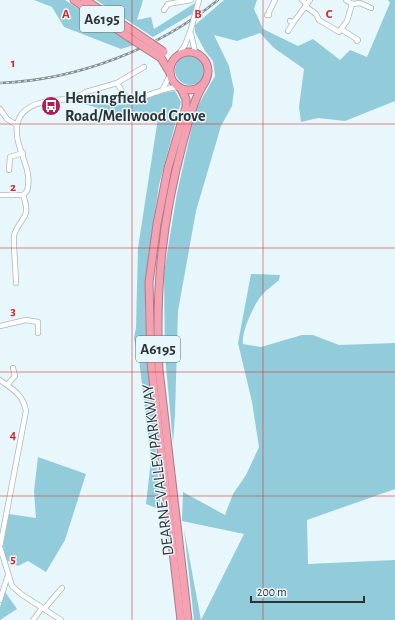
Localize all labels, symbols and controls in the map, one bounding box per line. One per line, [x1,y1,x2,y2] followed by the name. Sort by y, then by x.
[80,6,124,32] road number: A6195
[62,8,70,21] text: A
[194,8,202,21] text: B
[326,8,333,21] text: C
[11,57,15,70] text: 1
[65,90,206,124] place label: Hemingfield Road/Mellwood Grove
[40,95,62,117] bus stop icon: Hemingfield Road/Mellwood Grove
[10,181,16,194] text: 2
[10,305,16,318] text: 3
[136,336,180,362] road number: A6195
[139,383,176,557] street label: DEARNE VALLEY PARKWAY
[10,429,17,442] text: 4
[10,553,16,566] text: 5
[251,578,364,604] scale bar
[257,586,287,598] text: 200 m

